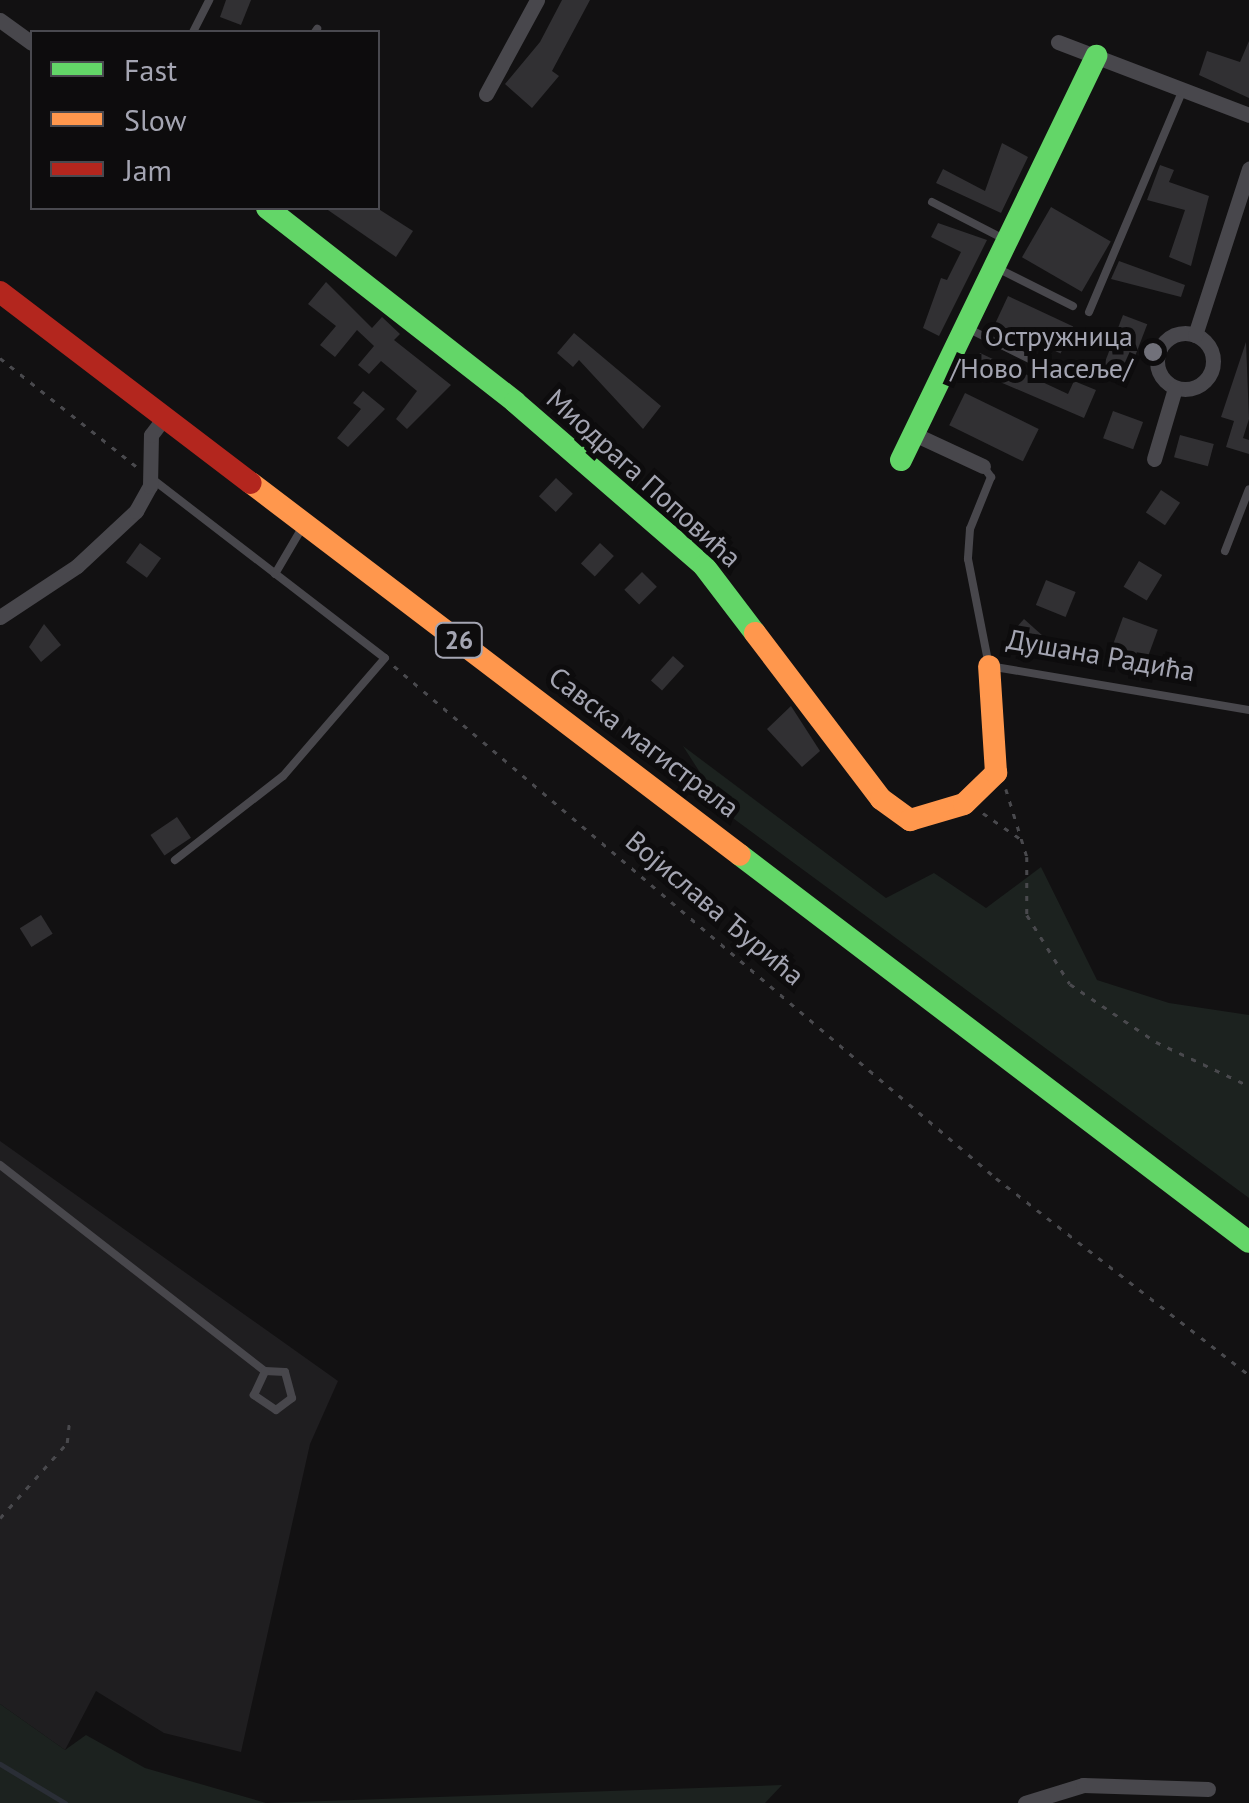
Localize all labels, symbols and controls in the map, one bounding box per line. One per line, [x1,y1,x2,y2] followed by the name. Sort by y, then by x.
[30,30,380,210] legend
[124,50,177,89] text: Fast
[124,100,187,139] text: Slow
[124,150,172,189] text: Jam
[950,319,1133,385] place label: Остружница /Ново Насеље/
[1142,341,1164,363] marker: Остружница /Ново Насеље/
[540,382,748,574] street label: Миодрага Поповића
[434,620,484,660] road number: 26
[1004,622,1198,688] street label: Душана Радића
[542,660,746,824] street label: Савска магистрала
[619,823,811,993] street label: Војислава Ђурића

